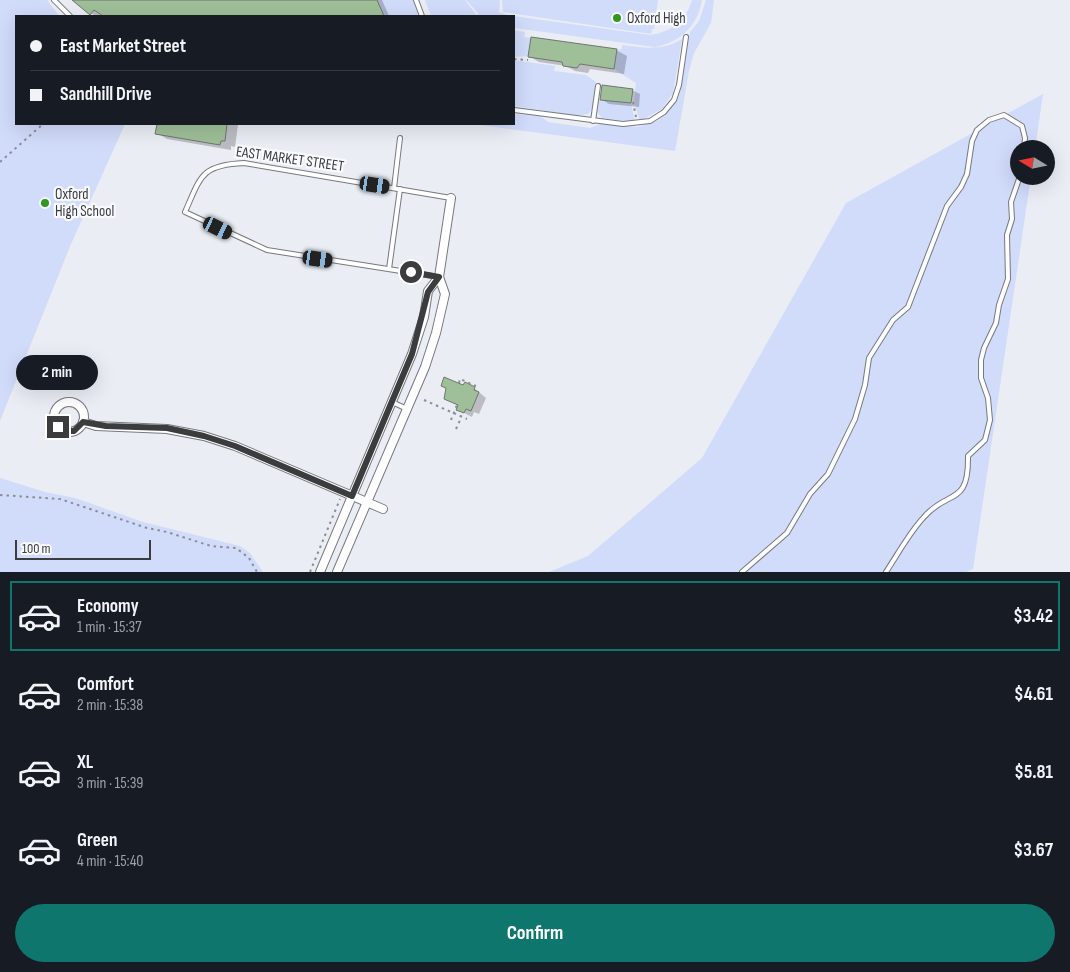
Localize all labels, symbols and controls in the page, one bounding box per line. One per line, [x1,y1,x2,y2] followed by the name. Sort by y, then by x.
[627,9,686,28] place label: Oxford High
[611,12,623,24] marker: Oxford High
[60,35,186,58] text: East Market Street
[60,83,152,106] text: Sandhill Drive
[1010,140,1055,185] north arrow
[1010,140,1055,185] map controls
[235,142,345,176] street label: EAST MARKET STREET
[359,175,390,195] car
[55,185,114,221] place label: Oxford High School
[39,197,51,209] marker: Oxford High School
[201,215,234,241] car
[302,249,333,269] car
[400,261,422,283] route start
[17,354,99,390] callout: 2 min
[42,363,72,382] text: 2 min
[47,416,69,438] route end
[15,537,151,560] scale bar
[22,540,51,557] text: 100 m
[17,594,62,639] icon: car
[77,595,139,618] text: Economy
[1013,605,1053,628] text: $3.42
[77,618,142,637] text: 1 min · 15:37
[17,672,62,717] icon: car
[77,673,134,696] text: Comfort
[1014,683,1053,706] text: $4.61
[77,696,143,715] text: 2 min · 15:38
[17,750,62,795] icon: car
[77,751,93,774] text: XL
[1014,761,1053,784] text: $5.81
[77,774,143,793] text: 3 min · 15:39
[17,828,62,873] icon: car
[77,829,117,852] text: Green
[1014,839,1053,862] text: $3.67
[77,852,143,871] text: 4 min · 15:40
[15,904,1055,962] button: Confirm

